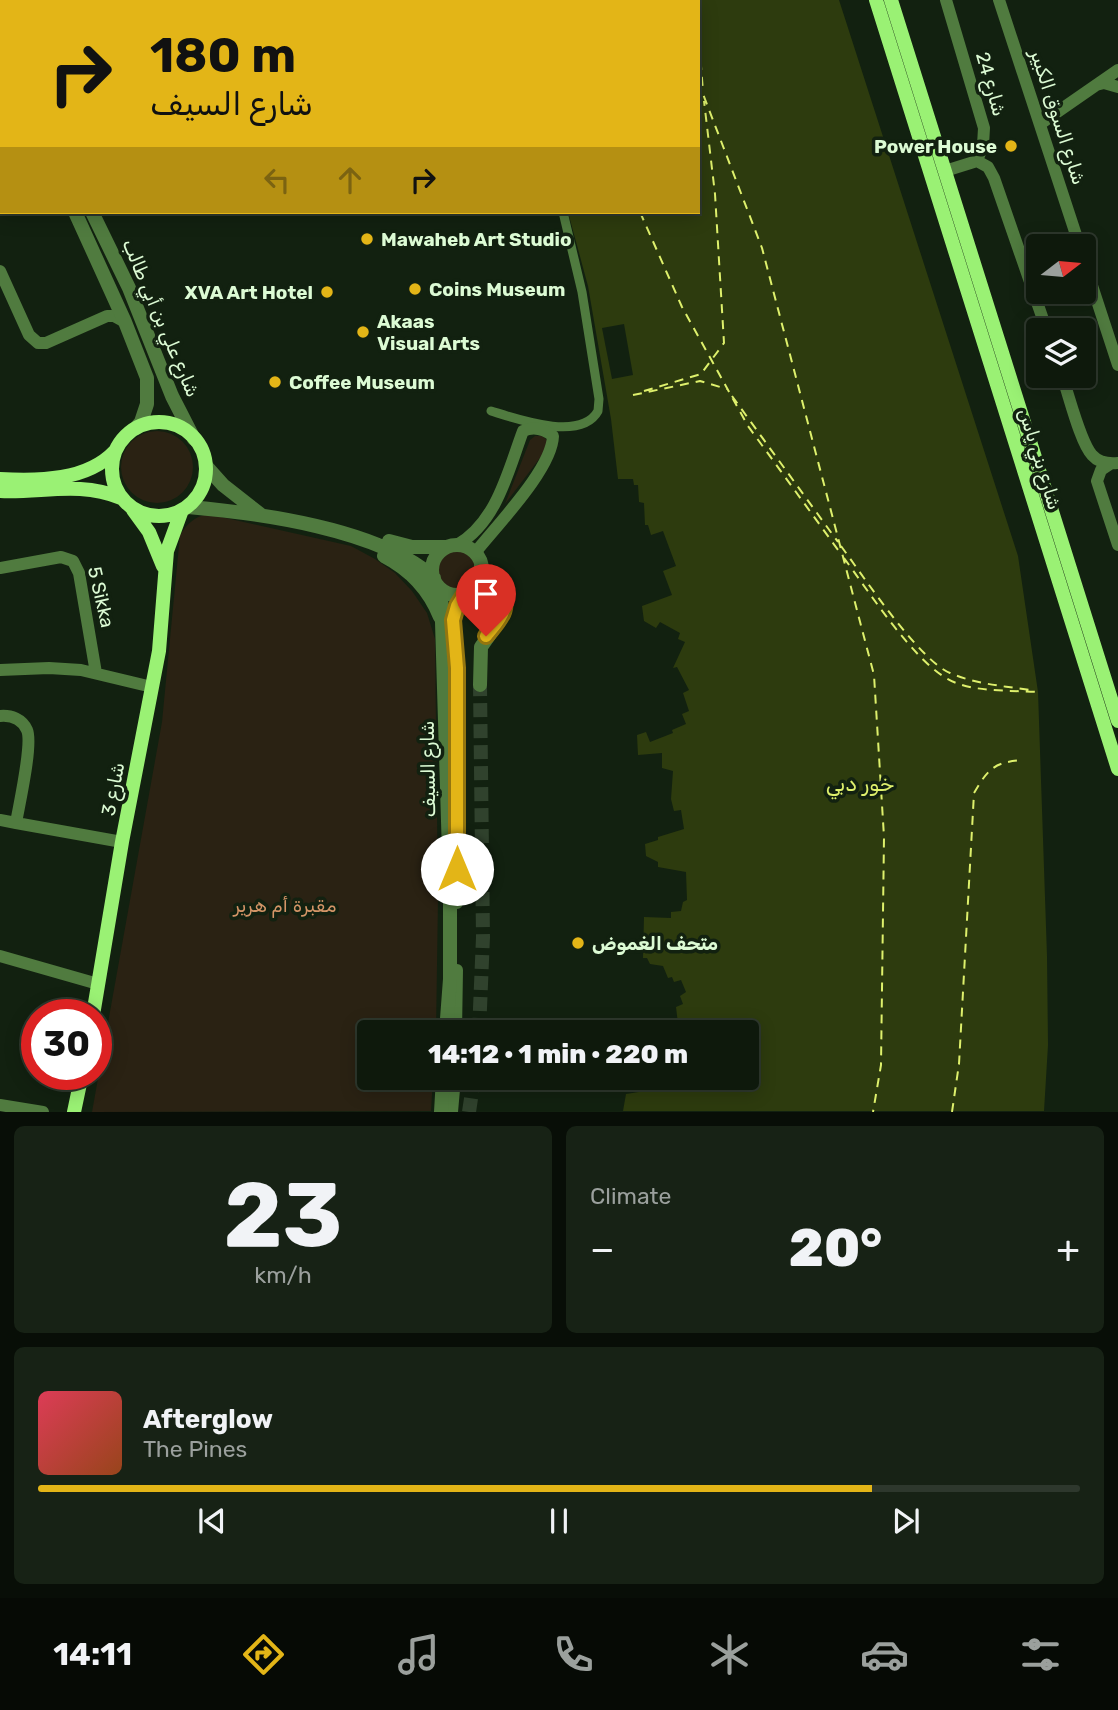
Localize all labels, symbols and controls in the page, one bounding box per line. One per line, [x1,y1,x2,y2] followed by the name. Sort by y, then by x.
[150,26,296,84] text: 180 m
[35,28,126,119] icon: right
[1023,46,1091,188] street label: شارع السوق الكبير
[969,49,1011,119] street label: شارع 24
[150,85,313,123] text: شارع السيف
[874,135,997,158] place label: Power House
[1003,138,1019,154] marker: Power House
[258,161,296,199] icon: left
[331,161,369,199] icon: ahead
[404,161,442,199] icon: right
[381,228,572,251] place label: Mawaheb Art Studio
[359,231,375,247] marker: Mawaheb Art Studio
[1026,234,1096,304] north arrow
[1026,234,1096,388] map controls
[115,235,205,402] street label: شارع علي بن أبي طالب
[429,278,565,301] place label: Coins Museum
[185,281,313,304] place label: XVA Art Hotel
[407,281,423,297] marker: Coins Museum
[319,284,335,300] marker: XVA Art Hotel
[377,310,480,355] place label: Akaas Visual Arts
[1026,318,1096,388] button: layers
[355,324,371,340] marker: Akaas Visual Arts
[289,371,435,394] place label: Coffee Museum
[267,374,283,390] marker: Coffee Museum
[1011,406,1066,513] street label: شارع بني ياس
[83,564,119,630] street label: 5 Sikka
[456,564,516,636] pin
[467,575,505,613] icon: arrive
[416,720,442,818] street label: شارع السيف
[97,760,131,818] street label: شارع 3
[826,771,894,800] water label: خور دبي
[420,832,494,906] position arrow
[233,894,336,918] park label: مقبرة أم هرير
[592,932,718,955] place label: متحف الغموض
[570,935,586,951] marker: متحف الغموض
[21,999,112,1090] speed limit sign: 30
[428,1039,688,1070] text: 14:12 · 1 min · 220 m
[223,1161,343,1269] text: 23
[590,1182,671,1210] text: Climate
[789,1217,882,1279] text: 20°
[590,1226,615,1272] text: −
[1056,1226,1080,1272] text: +
[254,1261,312,1289] text: km/h
[143,1404,273,1435] text: Afterglow
[143,1435,247,1463] text: The Pines
[193,1502,231,1540] icon: previous
[540,1502,578,1540] icon: pause
[887,1502,925,1540] icon: next
[239,1630,288,1679] icon: directions
[394,1630,443,1679] icon: music
[549,1630,598,1679] icon: phone
[705,1630,754,1679] icon: climate
[860,1630,909,1679] icon: car
[1016,1630,1065,1679] icon: filters
[53,1635,132,1673] text: 14:11

